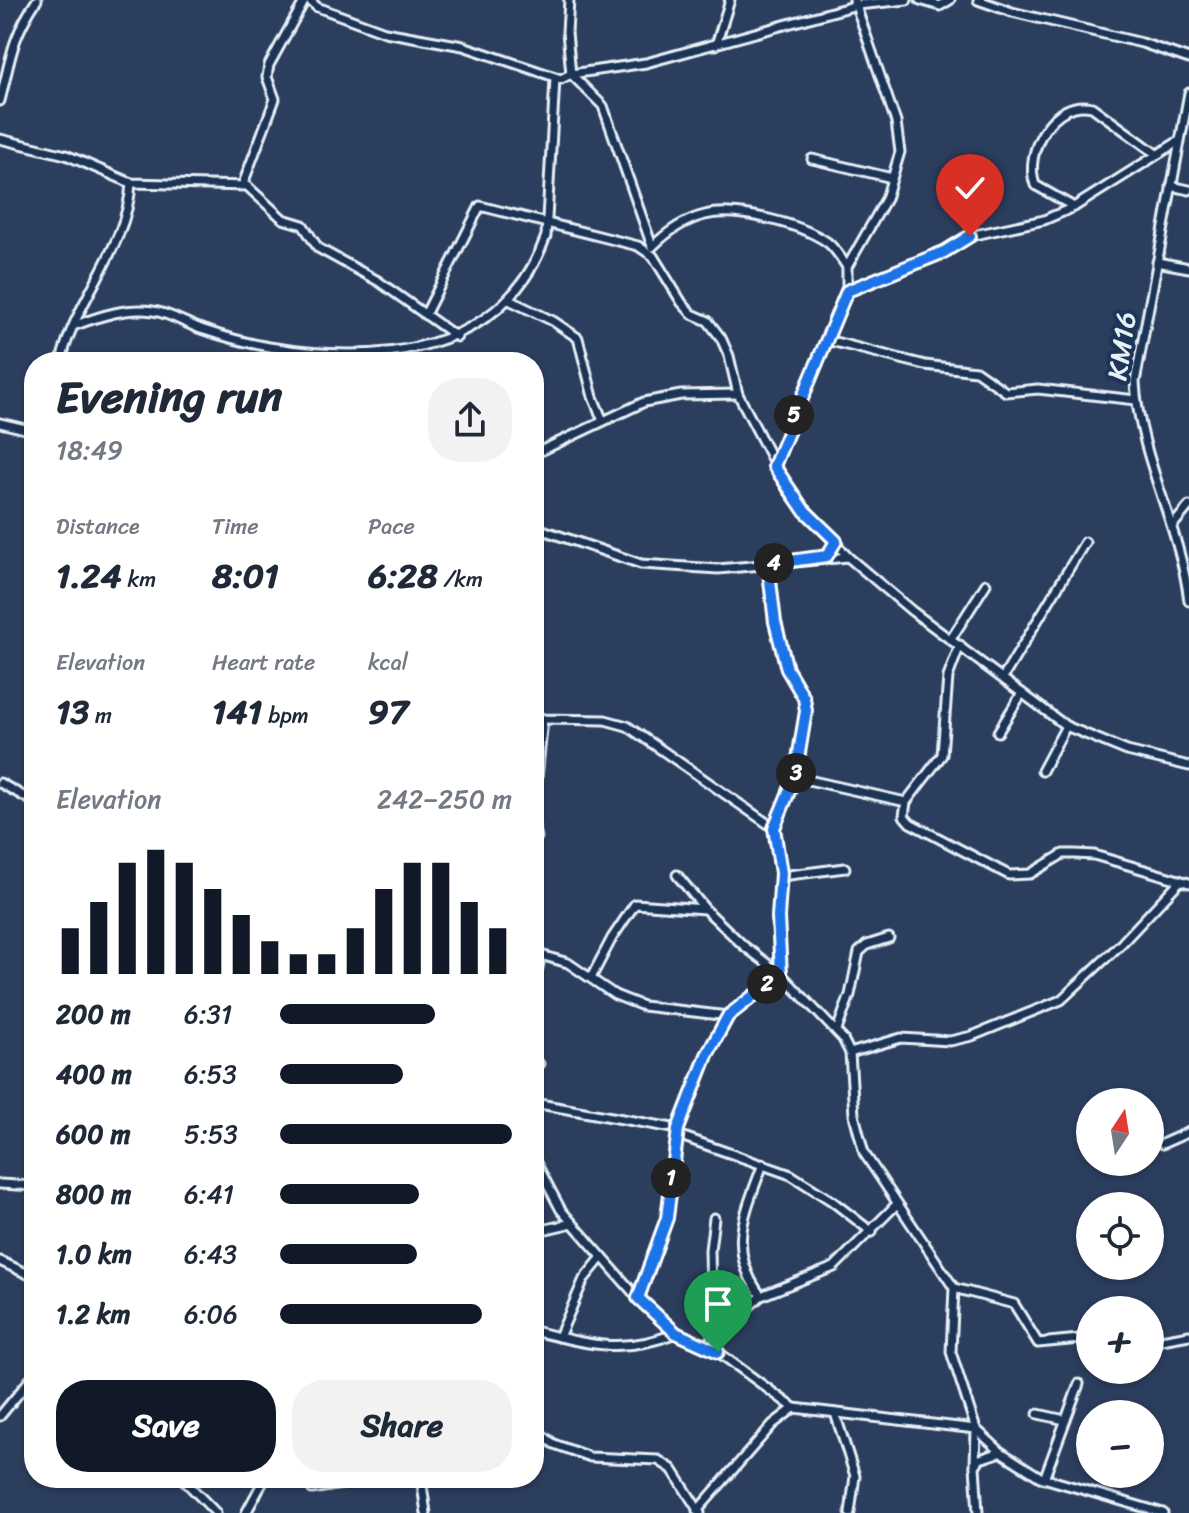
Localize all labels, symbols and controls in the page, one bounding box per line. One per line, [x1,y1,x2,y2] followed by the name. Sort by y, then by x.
[936,154,1004,236] pin
[948,166,992,210] icon: check
[1092,309,1151,384] street label: KM16
[56,358,282,436] text: Evening run
[428,378,512,462] button: share
[774,395,814,435] pin: 5
[787,395,801,434] text: 5
[56,427,123,473] text: 18:49
[56,507,140,546] text: Distance
[212,507,259,546] text: Time
[368,507,415,546] text: Pace
[754,543,794,583] pin: 4
[767,543,781,582] text: 4
[56,546,122,606] text: 1.24
[212,546,279,606] text: 8:01
[368,546,438,606] text: 6:28
[122,560,156,599] text: km
[438,560,483,599] text: /km
[56,643,145,682] text: Elevation
[212,643,315,682] text: Heart rate
[368,643,408,682] text: kcal
[56,682,89,742] text: 13
[212,682,262,742] text: 141
[368,682,408,742] text: 97
[89,696,112,735] text: m
[262,696,309,735] text: bpm
[776,753,816,793] pin: 3
[790,753,802,792] text: 3
[56,776,161,822] text: Elevation
[377,776,512,822] text: 242–250 m
[747,964,787,1004] pin: 2
[761,964,773,1003] text: 2
[56,991,131,1037] text: 200 m
[184,991,232,1037] text: 6:31
[56,1051,132,1097] text: 400 m
[184,1051,237,1097] text: 6:53
[1076,1088,1164,1176] north arrow
[1076,1088,1164,1488] map controls
[56,1111,130,1157] text: 600 m
[184,1111,238,1157] text: 5:53
[651,1158,691,1198] pin: 1
[666,1158,676,1197] text: 1
[56,1171,131,1217] text: 800 m
[184,1171,234,1217] text: 6:41
[1076,1192,1164,1280] button: locate
[56,1231,132,1277] text: 1.0 km
[184,1231,237,1277] text: 6:43
[684,1270,752,1352] pin
[696,1282,740,1326] icon: arrive
[56,1291,131,1337] text: 1.2 km
[184,1291,238,1337] text: 6:06
[1076,1296,1164,1384] button: +
[56,1380,276,1472] button: Save
[292,1380,512,1472] button: Share
[1076,1400,1164,1488] button: −

